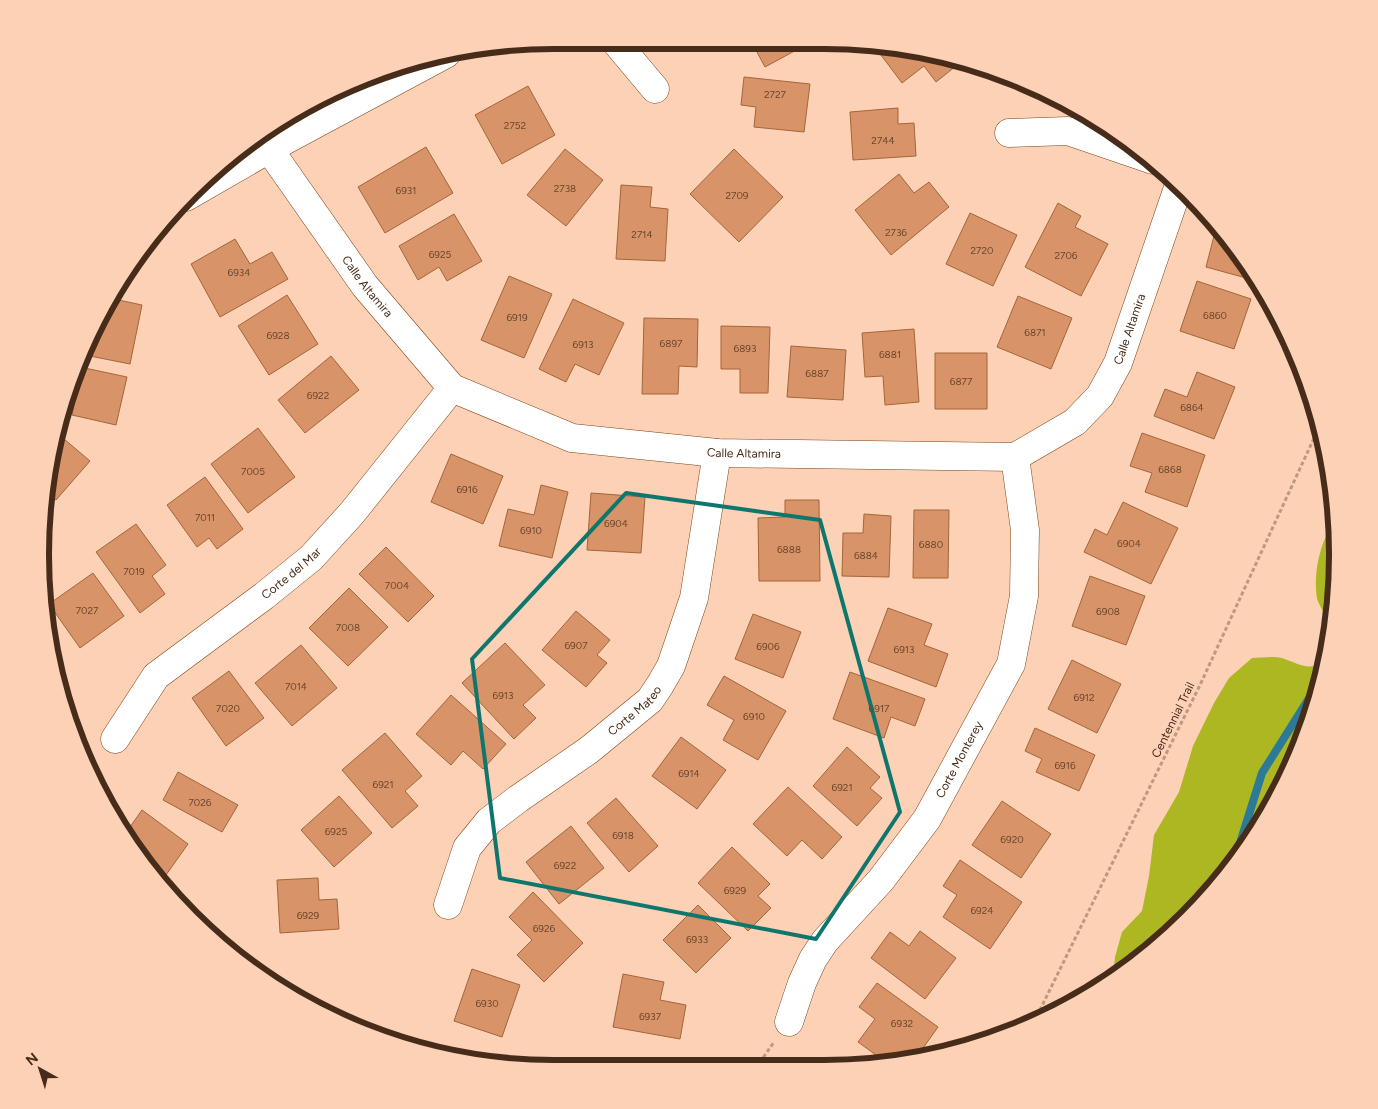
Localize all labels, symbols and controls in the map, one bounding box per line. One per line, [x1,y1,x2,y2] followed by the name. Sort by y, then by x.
[764,88,787,101] house number: 2727
[504,119,526,132] house number: 2752
[871,134,895,147] house number: 2744
[554,182,576,195] house number: 2738
[396,184,416,197] house number: 6931
[725,189,749,202] house number: 2709
[885,226,907,239] house number: 2736
[631,228,653,241] house number: 2714
[971,244,993,257] house number: 2720
[429,248,452,261] house number: 6925
[1054,249,1078,262] house number: 2706
[339,253,396,320] street label: Calle Altamira
[228,266,250,279] house number: 6934
[1111,292,1148,367] street label: Calle Altamira
[1203,309,1227,322] house number: 6860
[506,311,528,324] house number: 6919
[1024,326,1046,339] house number: 6871
[266,329,290,342] house number: 6928
[660,337,683,350] house number: 6897
[573,338,593,351] house number: 6913
[734,342,756,355] house number: 6893
[879,348,901,361] house number: 6881
[805,367,829,380] house number: 6887
[950,375,973,388] house number: 6877
[307,389,329,402] house number: 6922
[1180,401,1204,414] house number: 6864
[706,445,781,461] street label: Calle Altamira
[1158,463,1182,476] house number: 6868
[241,465,265,478] house number: 7005
[456,483,478,496] house number: 6916
[195,511,215,524] house number: 7011
[604,517,628,530] house number: 6904
[520,524,542,537] house number: 6910
[1117,537,1141,550] house number: 6904
[919,538,943,551] house number: 6880
[777,543,801,556] house number: 6888
[259,545,324,602] street label: Corte del Mar
[854,549,878,562] house number: 6884
[123,565,145,578] house number: 7019
[385,579,409,592] house number: 7004
[76,604,99,617] house number: 7027
[1096,605,1120,618] house number: 6908
[336,621,360,634] house number: 7008
[564,639,588,652] house number: 6907
[756,640,780,653] house number: 6906
[894,643,914,656] house number: 6913
[285,680,307,693] house number: 7014
[1149,680,1197,760] street label: Centennial Trail
[605,683,664,739] street label: Corte Mateo
[493,689,513,702] house number: 6913
[1073,691,1095,704] house number: 6912
[216,702,240,715] house number: 7020
[869,702,890,715] house number: 6917
[743,710,765,723] house number: 6910
[933,718,986,800] street label: Corte Monterey
[1054,759,1076,772] house number: 6916
[678,767,700,780] house number: 6914
[372,778,394,791] house number: 6921
[831,781,853,794] house number: 6921
[188,796,212,809] house number: 7026
[325,825,348,838] house number: 6925
[612,829,634,842] house number: 6918
[1000,833,1024,846] house number: 6920
[554,859,576,872] house number: 6922
[724,884,747,897] house number: 6929
[970,904,994,917] house number: 6924
[297,909,320,922] house number: 6929
[533,922,556,935] house number: 6926
[686,933,708,946] house number: 6933
[475,997,499,1010] house number: 6930
[639,1010,662,1023] house number: 6937
[891,1017,913,1030] house number: 6932
[15,1044,65,1094] north arrow
[23,1049,42,1069] text: N

